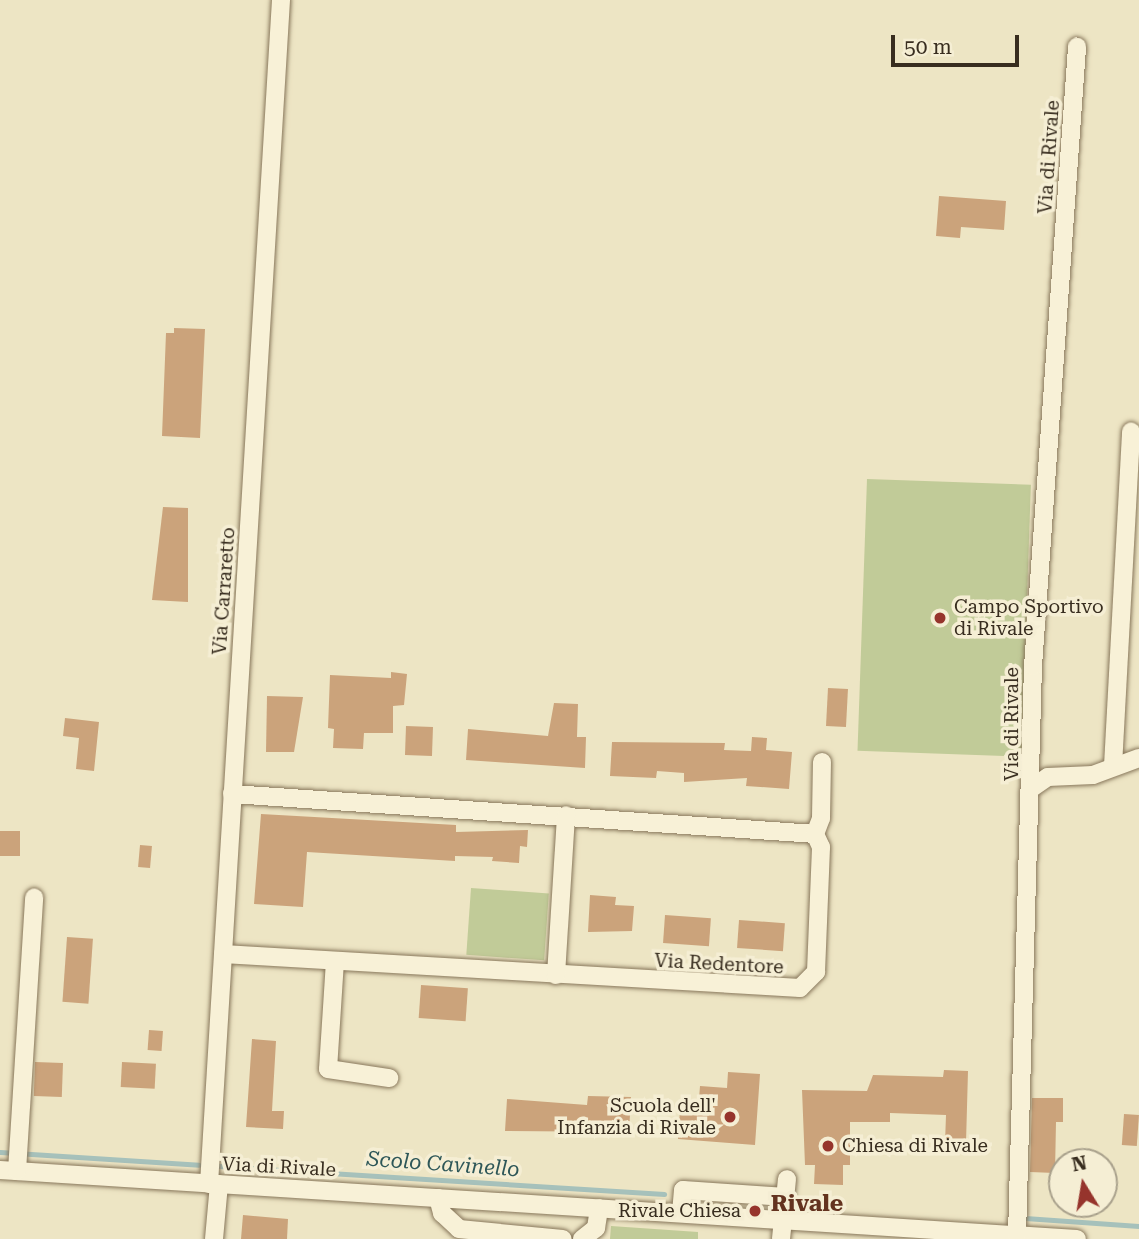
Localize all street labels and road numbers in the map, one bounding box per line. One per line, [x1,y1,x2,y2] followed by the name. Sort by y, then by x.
[1034,99,1064,215] street label: Via di Rivale
[208,526,240,656] street label: Via Carraretto
[1001,667,1023,781] street label: Via di Rivale
[654,949,784,979] street label: Via Redentore
[221,1153,337,1181] street label: Via di Rivale

